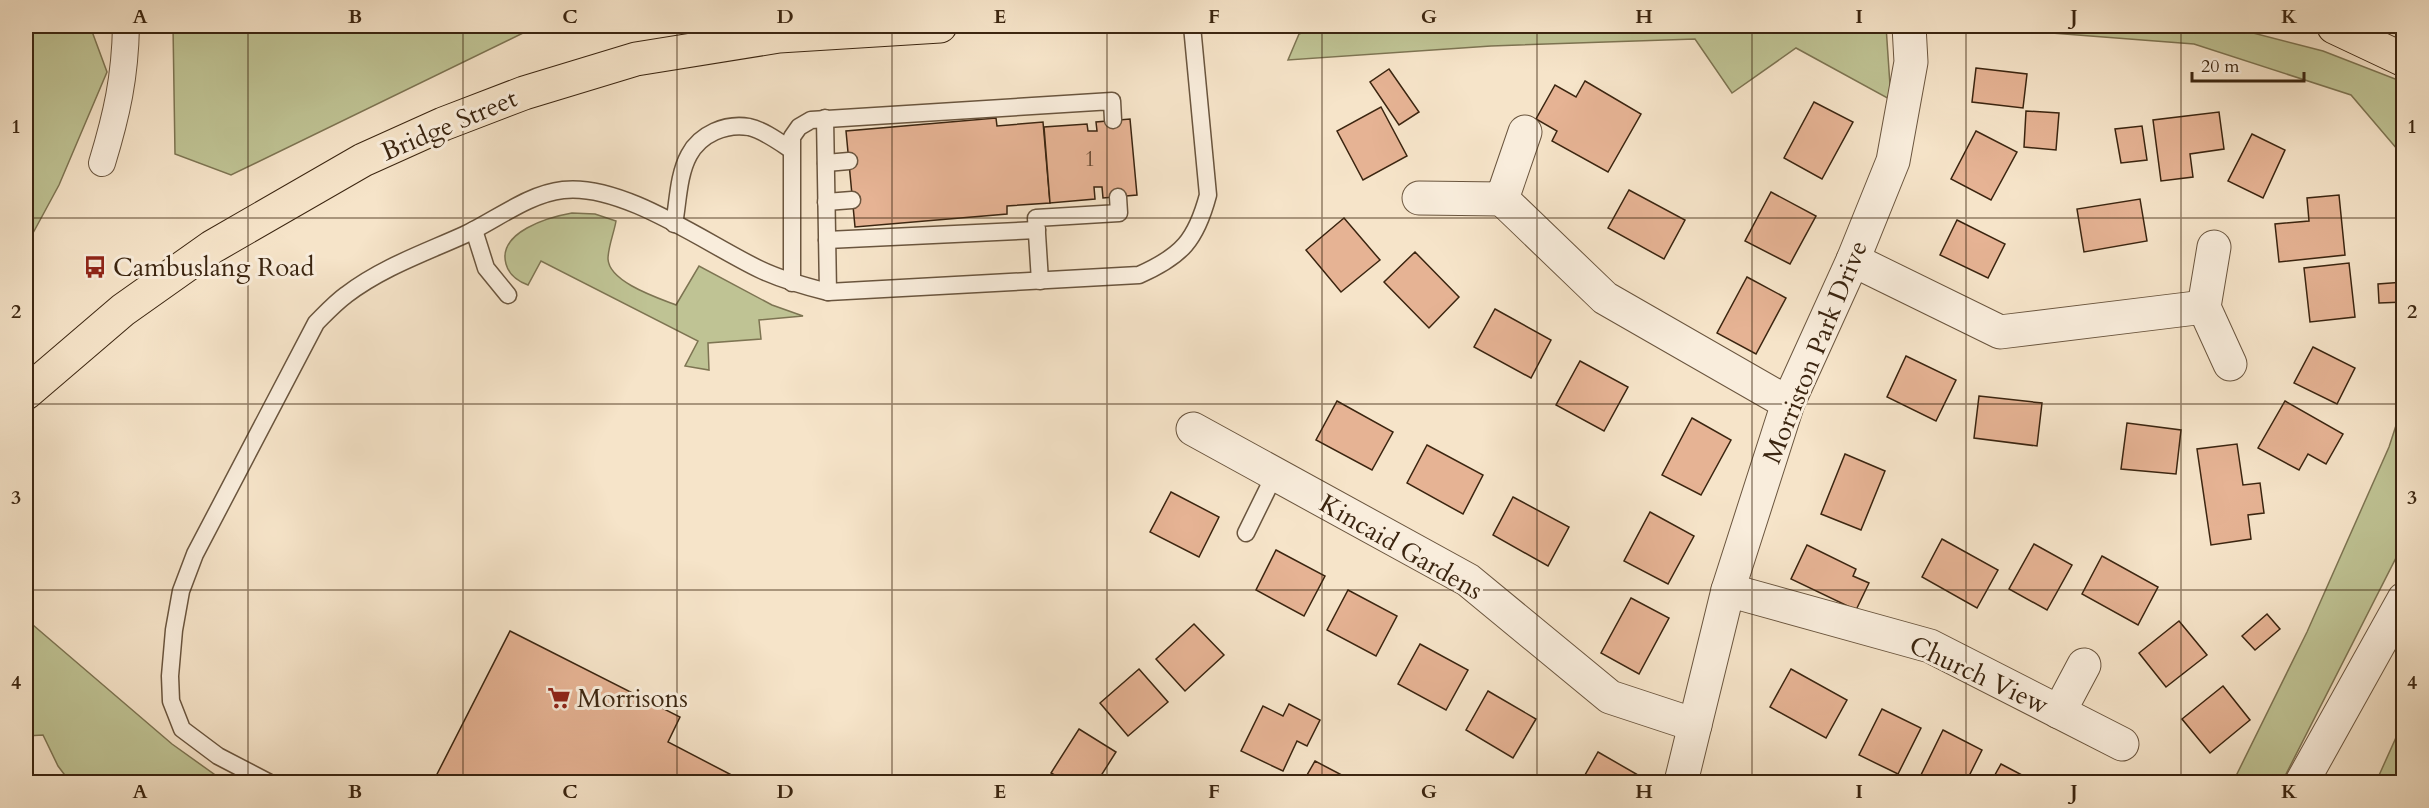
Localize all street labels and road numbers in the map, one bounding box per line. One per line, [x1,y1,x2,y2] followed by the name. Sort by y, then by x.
[376,81,522,169] street label: Bridge Street
[1754,235,1876,469] street label: Morriston Park Drive
[1313,486,1489,608] street label: Kincaid Gardens
[1904,627,2055,723] street label: Church View

